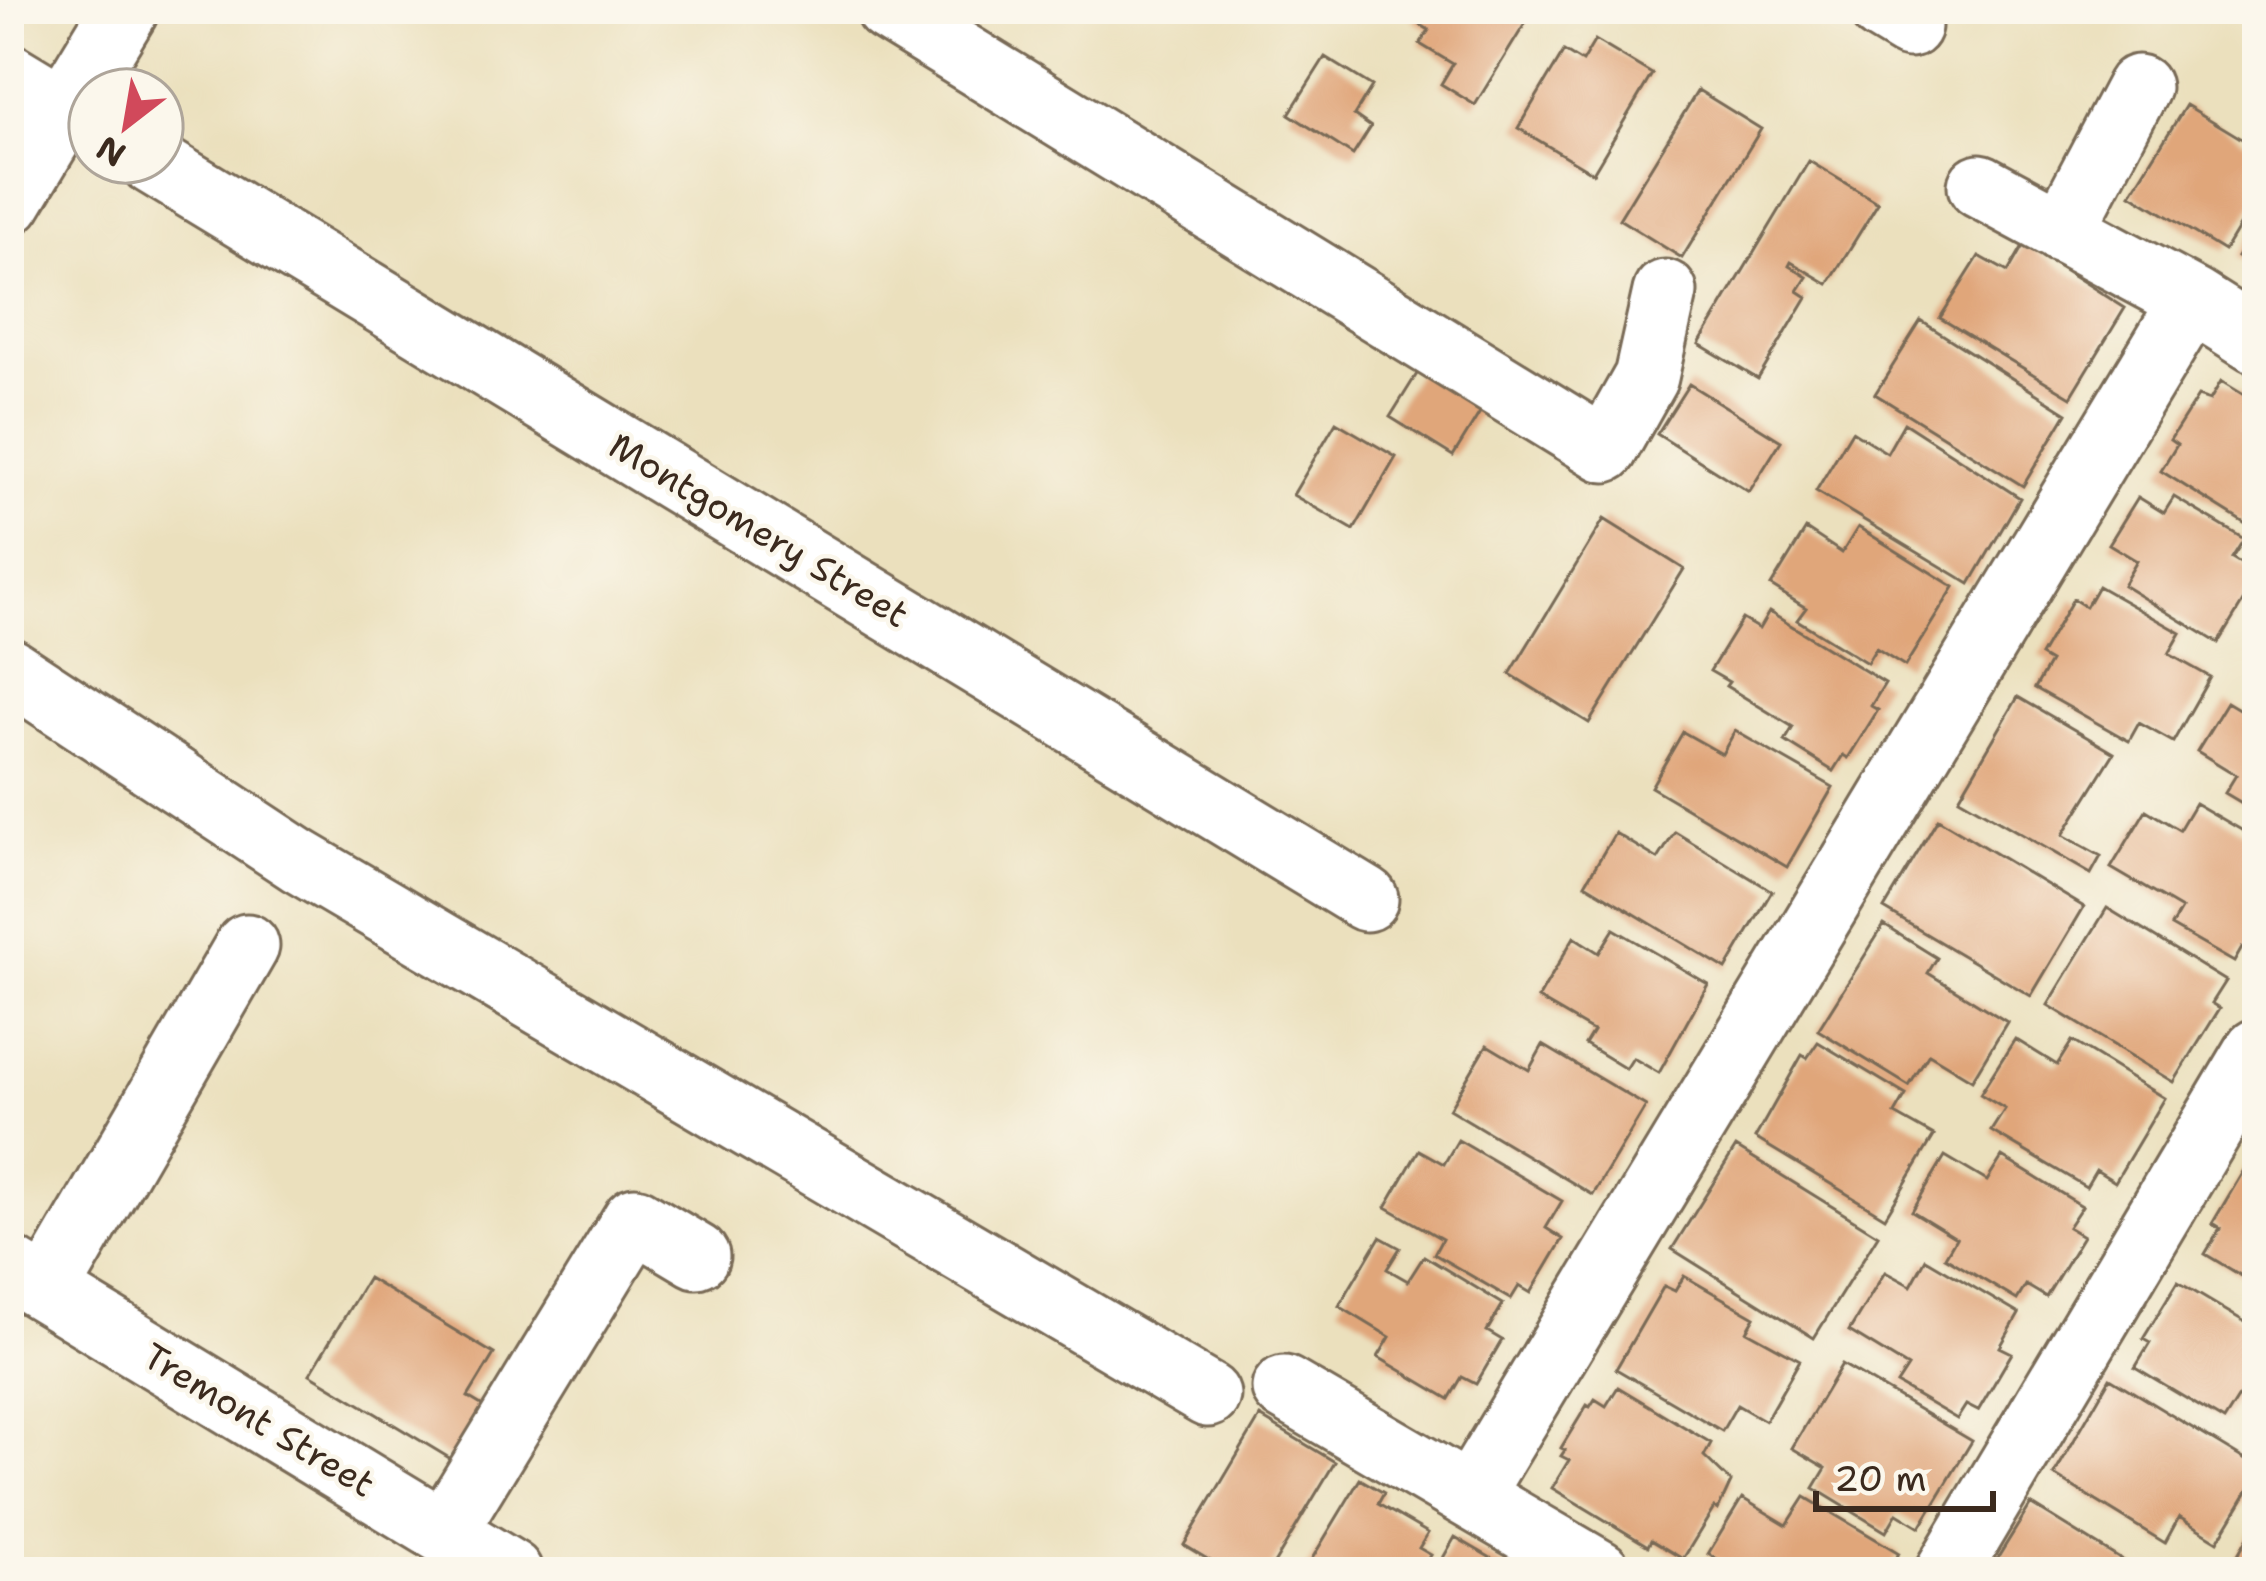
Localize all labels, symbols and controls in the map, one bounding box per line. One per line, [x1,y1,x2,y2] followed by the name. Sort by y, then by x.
[66,66,186,186] north arrow
[88,125,134,177] text: N
[600,421,918,639] street label: Montgomery Street
[134,1332,384,1508] street label: Tremont Street
[1816,1437,1993,1511] scale bar
[1834,1454,1927,1503] text: 20 m

